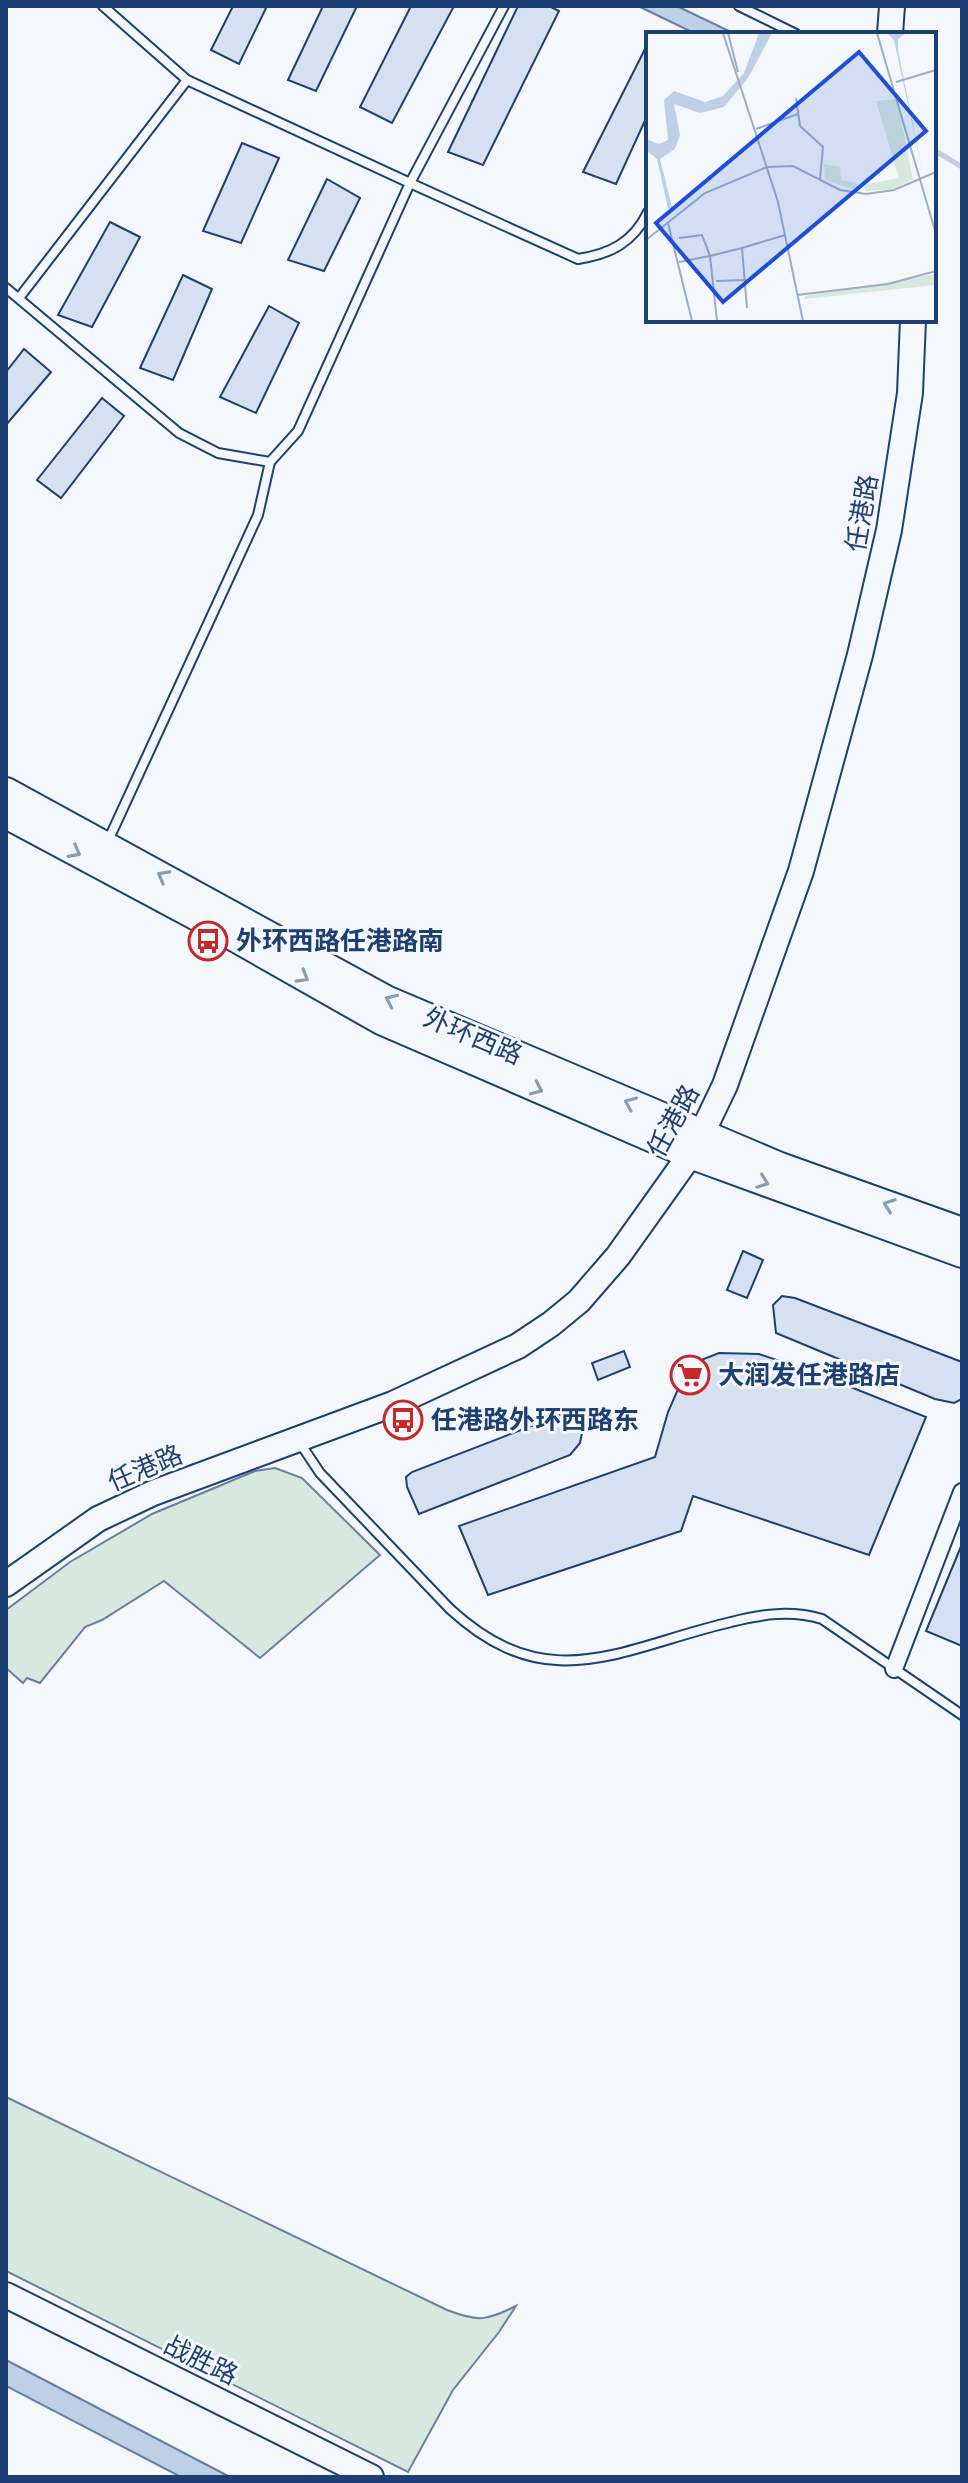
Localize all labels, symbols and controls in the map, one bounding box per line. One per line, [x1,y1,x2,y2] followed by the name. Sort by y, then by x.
[646,32,936,322] inset map
[840,472,884,554] street label: 任港路
[66,842,81,857] one-way arrow
[157,870,172,886] one-way arrow
[187,920,229,962] bus stop icon: 外环西路任港路南
[236,926,444,956] place label: 外环西路任港路南
[294,967,308,983] one-way arrow
[385,994,400,1010] one-way arrow
[419,1002,527,1070] street label: 外环西路
[528,1080,543,1096] one-way arrow
[641,1080,705,1162] street label: 任港路
[624,1096,638,1112] one-way arrow
[755,1172,769,1189] one-way arrow
[882,1198,896,1215] one-way arrow
[669,1354,711,1396] supermarket icon: 大润发任港路店
[718,1360,900,1390] place label: 大润发任港路店
[382,1399,424,1441] bus stop icon: 任港路外环西路东
[431,1405,639,1435] place label: 任港路外环西路东
[103,1439,187,1497] street label: 任港路
[159,2329,243,2391] street label: 战胜路

